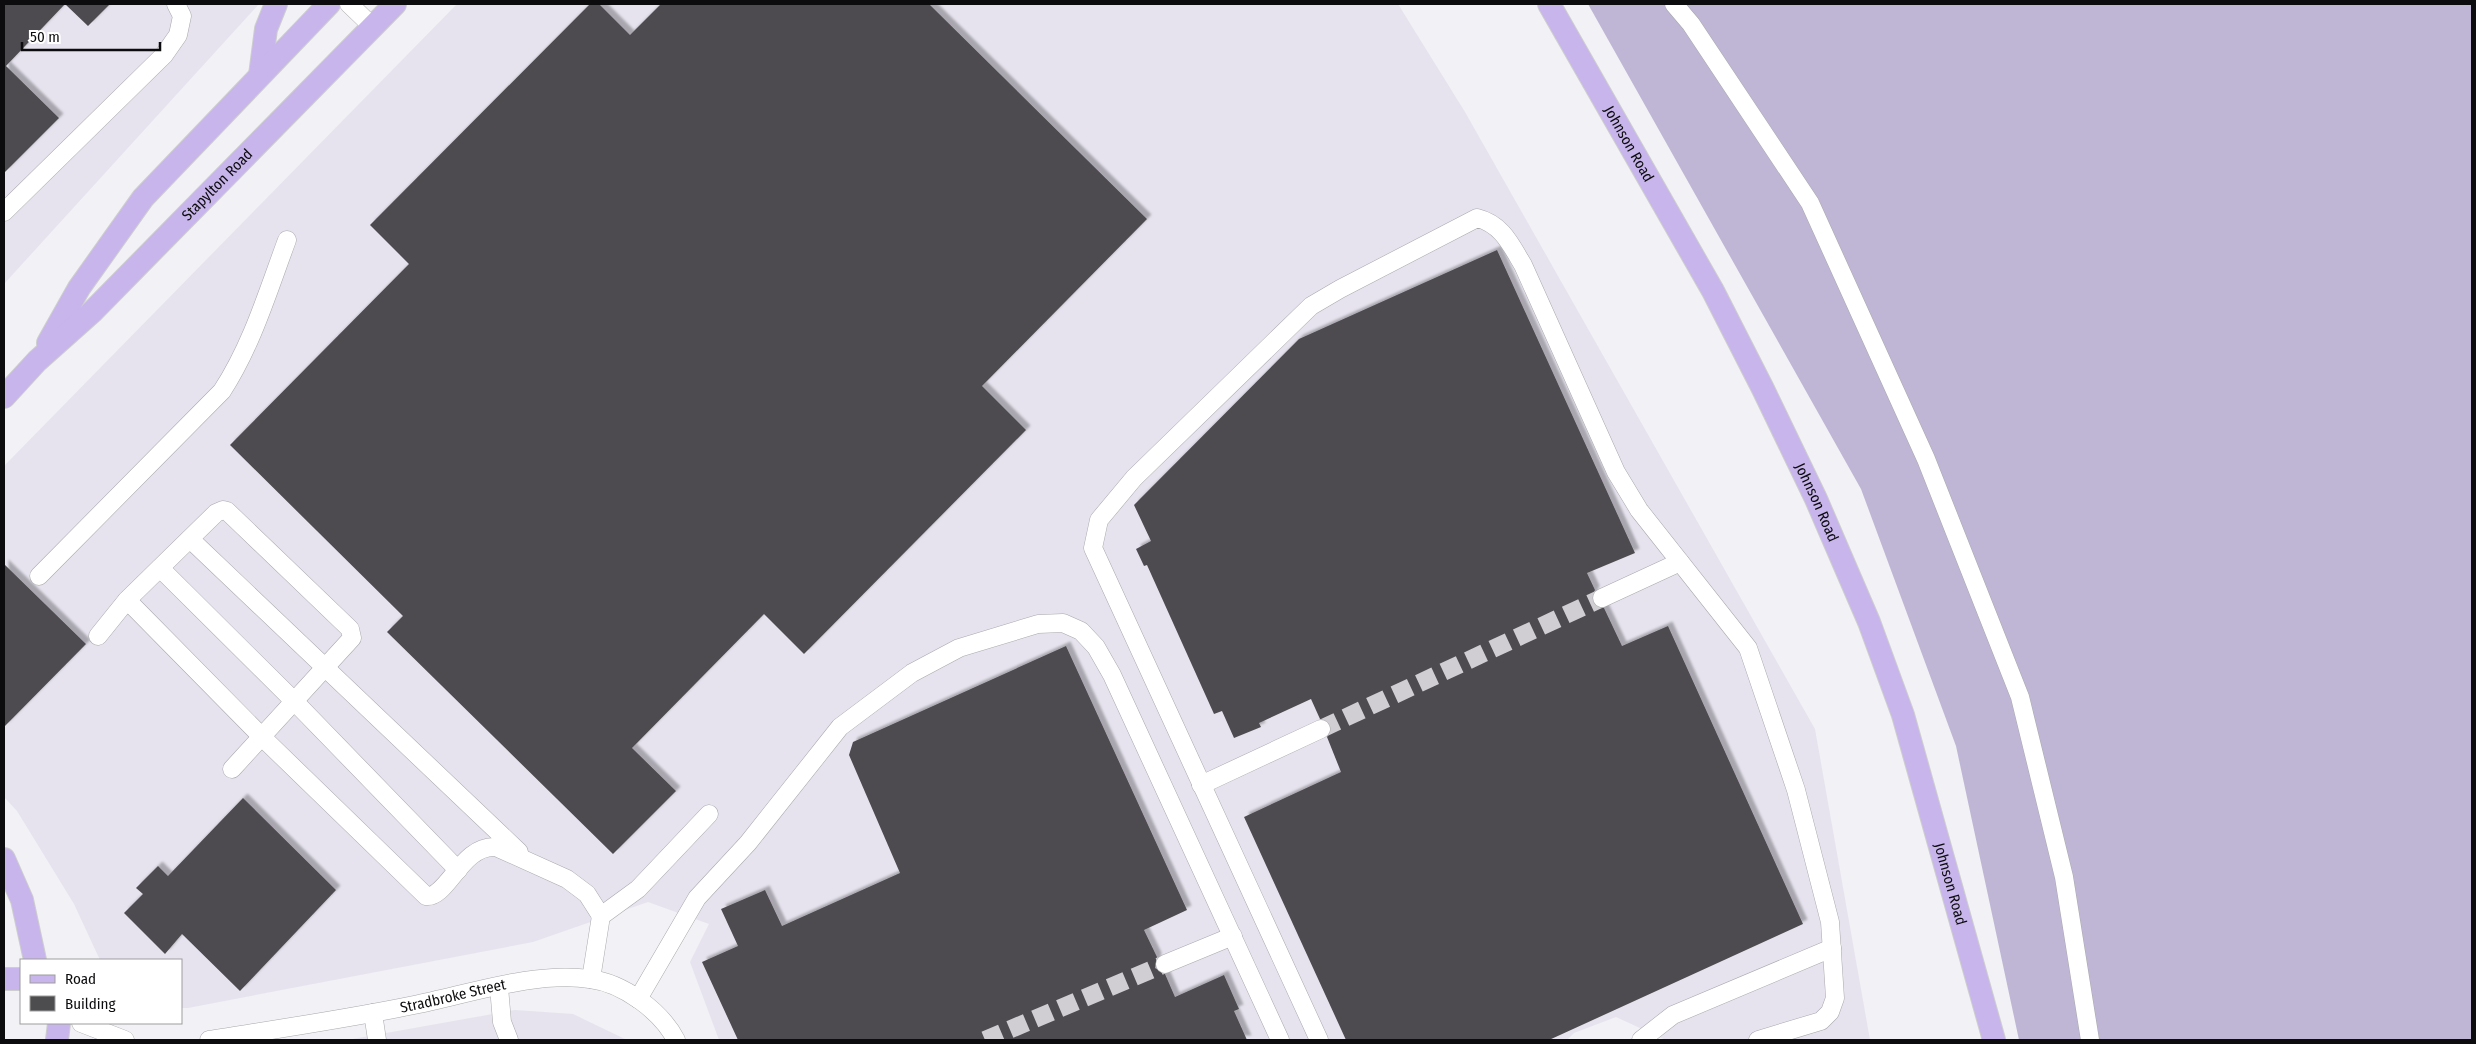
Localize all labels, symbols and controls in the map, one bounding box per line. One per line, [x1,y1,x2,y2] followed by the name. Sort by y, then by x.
[22,20,160,52] scale bar
[30,28,60,46] text: 50 m
[1600,103,1658,185] street label: Johnson Road
[178,145,256,224] street label: Stapylton Road
[1791,460,1842,544] street label: Johnson Road
[1930,841,1970,927] street label: Johnson Road
[20,959,182,1024] legend
[65,970,96,988] text: Road
[399,975,508,1017] street label: Stradbroke Street
[65,995,116,1013] text: Building

